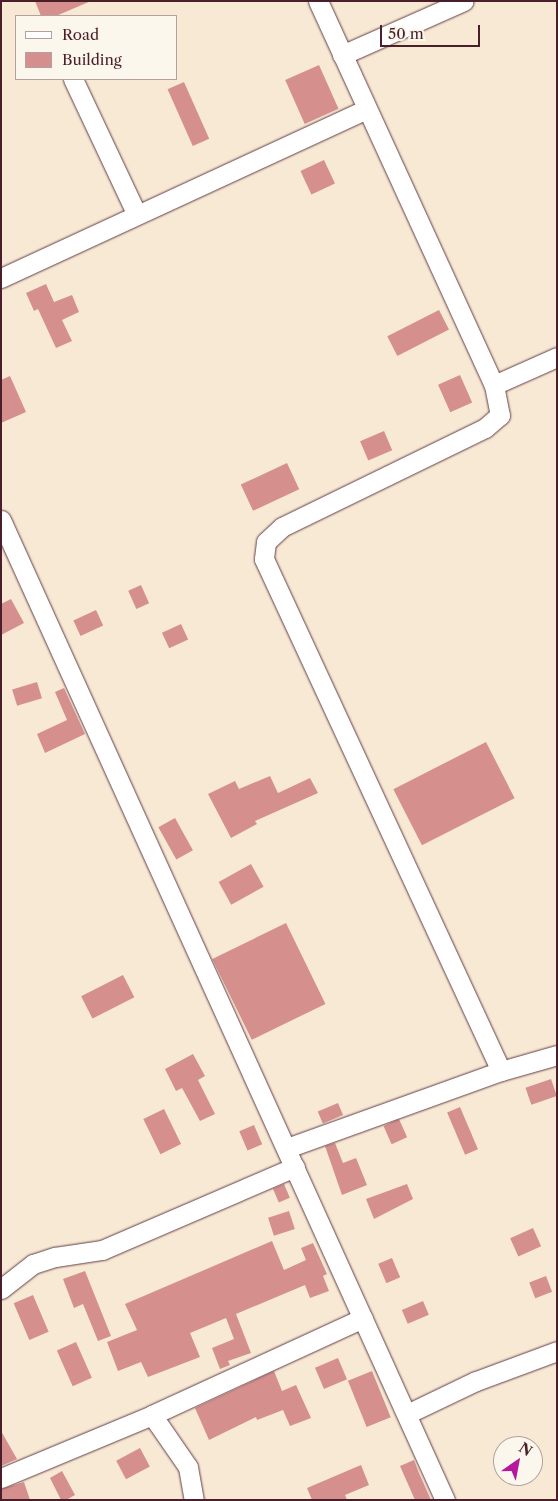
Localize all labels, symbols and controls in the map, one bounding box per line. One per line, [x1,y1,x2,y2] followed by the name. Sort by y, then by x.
[15,15,178,80] legend
[383,15,483,47] scale bar
[388,24,424,43] text: 50 m
[62,25,99,44] text: Road
[62,50,122,69] text: Building
[493,1436,543,1486] north arrow
[516,1438,536,1460] text: N

